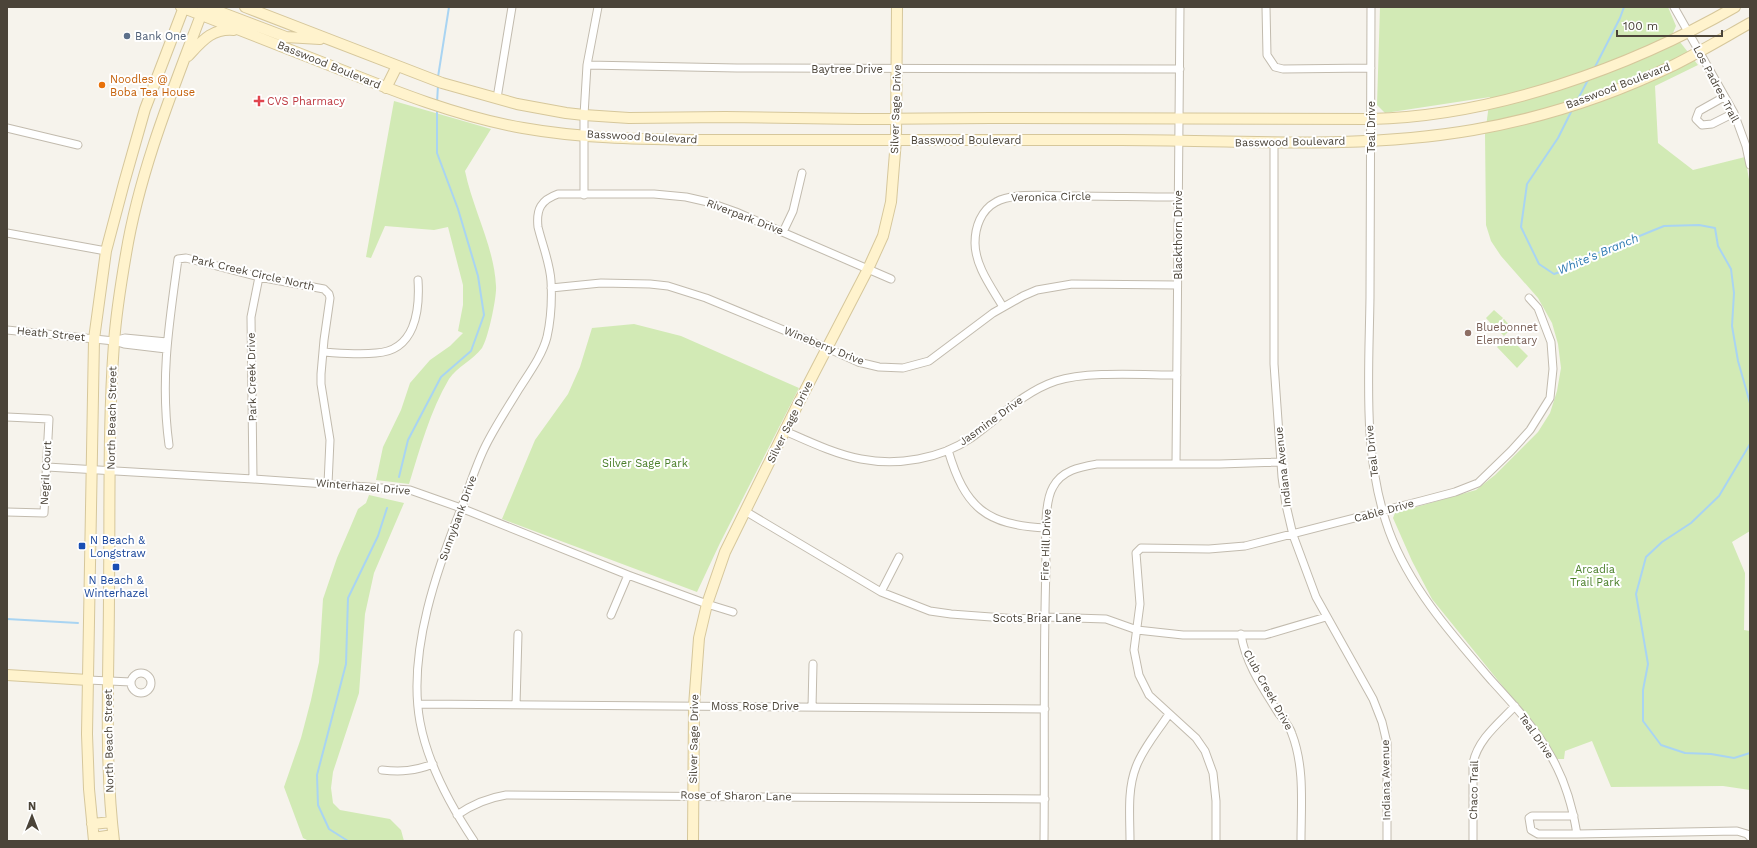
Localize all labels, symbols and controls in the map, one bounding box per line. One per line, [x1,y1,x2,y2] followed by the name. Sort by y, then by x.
[1617,12,1722,38] scale bar
[1623,19,1658,33] text: 100 m
[135,30,186,43] place label: Bank One
[122,31,132,41] marker: Bank One
[275,38,383,92] street label: Basswood Boulevard
[1690,43,1742,125] street label: Los Padres Trail
[1564,60,1672,112] street label: Basswood Boulevard
[811,63,883,76] street label: Baytree Drive
[888,64,904,154] street label: Silver Sage Drive
[110,73,195,99] place label: Noodles @ Boba Tea House
[97,80,107,90] marker: Noodles @ Boba Tea House
[267,95,345,108] place label: CVS Pharmacy
[254,96,264,106] marker: CVS Pharmacy
[1365,101,1378,153] street label: Teal Drive
[586,128,698,146] street label: Basswood Boulevard
[911,134,1021,147] street label: Basswood Boulevard
[1235,135,1345,149] street label: Basswood Boulevard
[1011,190,1091,204] street label: Veronica Circle
[1172,190,1185,280] street label: Blackthorn Drive
[705,196,785,238] street label: Riverpark Drive
[1556,231,1640,277] water label: White's Branch
[190,252,316,294] street label: Park Creek Circle North
[1476,321,1538,347] place label: Bluebonnet Elementary
[16,324,86,344] street label: Heath Street
[782,324,866,368] street label: Wineberry Drive
[1463,328,1473,338] marker: Bluebonnet Elementary
[245,332,259,422] street label: Park Creek Drive
[105,366,119,470] street label: North Beach Street
[765,379,815,465] street label: Silver Sage Drive
[957,393,1025,449] street label: Jasmine Drive
[1363,424,1381,478] street label: Teal Drive
[1272,426,1294,508] street label: Indiana Avenue
[38,440,54,505] street label: Negril Court
[602,457,688,470] park label: Silver Sage Park
[437,474,479,562] street label: Sunnybank Drive
[315,476,411,498] street label: Winterhazel Drive
[1353,497,1415,525] street label: Cable Drive
[1038,509,1054,581] street label: Fire Hill Drive
[90,534,146,560] place label: N Beach & Longstraw
[77,541,87,551] marker: N Beach & Longstraw
[111,562,121,572] marker: N Beach & Winterhazel
[1570,563,1620,589] park label: Arcadia Trail Park
[84,574,149,600] place label: N Beach & Winterhazel
[993,612,1081,625] street label: Scots Briar Lane
[1240,647,1296,733] street label: Club Creek Drive
[102,689,116,793] street label: North Beach Street
[687,694,701,784] street label: Silver Sage Drive
[711,700,799,713] street label: Moss Rose Drive
[1516,711,1556,761] street label: Teal Drive
[1379,739,1393,821] street label: Indiana Avenue
[1467,759,1481,820] street label: Chaco Trail
[680,789,792,803] street label: Rose of Sharon Lane
[12,796,52,836] north arrow
[28,800,36,813] text: N

